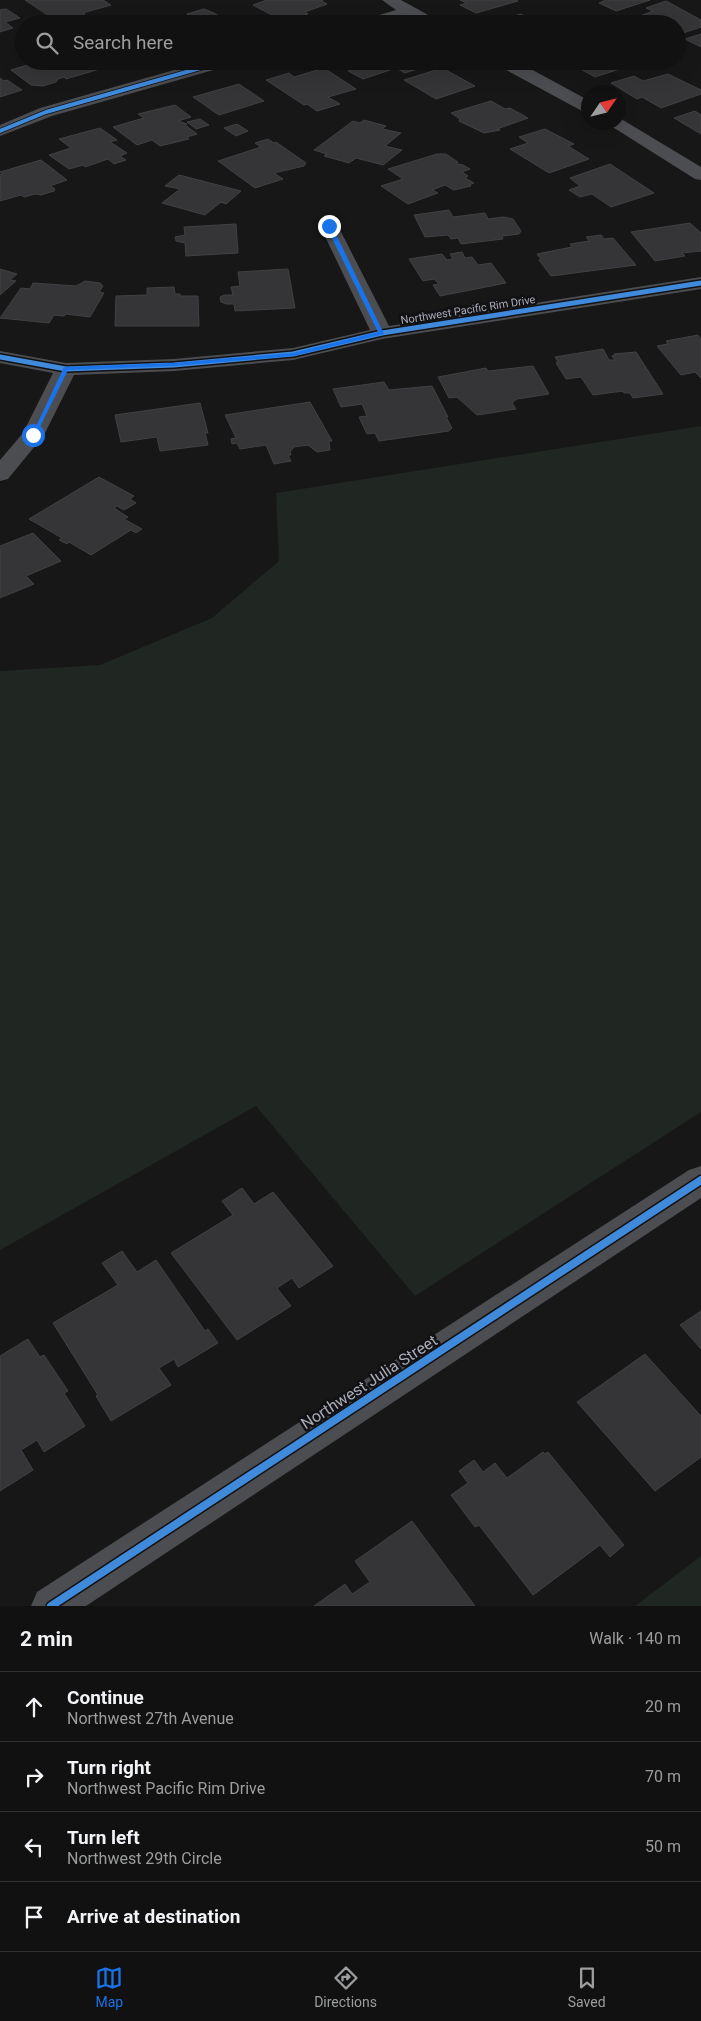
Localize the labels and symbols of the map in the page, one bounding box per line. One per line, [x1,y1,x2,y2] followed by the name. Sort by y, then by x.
[581,85,626,130] north arrow
[318,215,341,238] route end
[400,293,536,327] street label: Northwest Pacific Rim Drive
[22,424,45,447] route start
[297,1331,441,1433] street label: Northwest Julia Street

